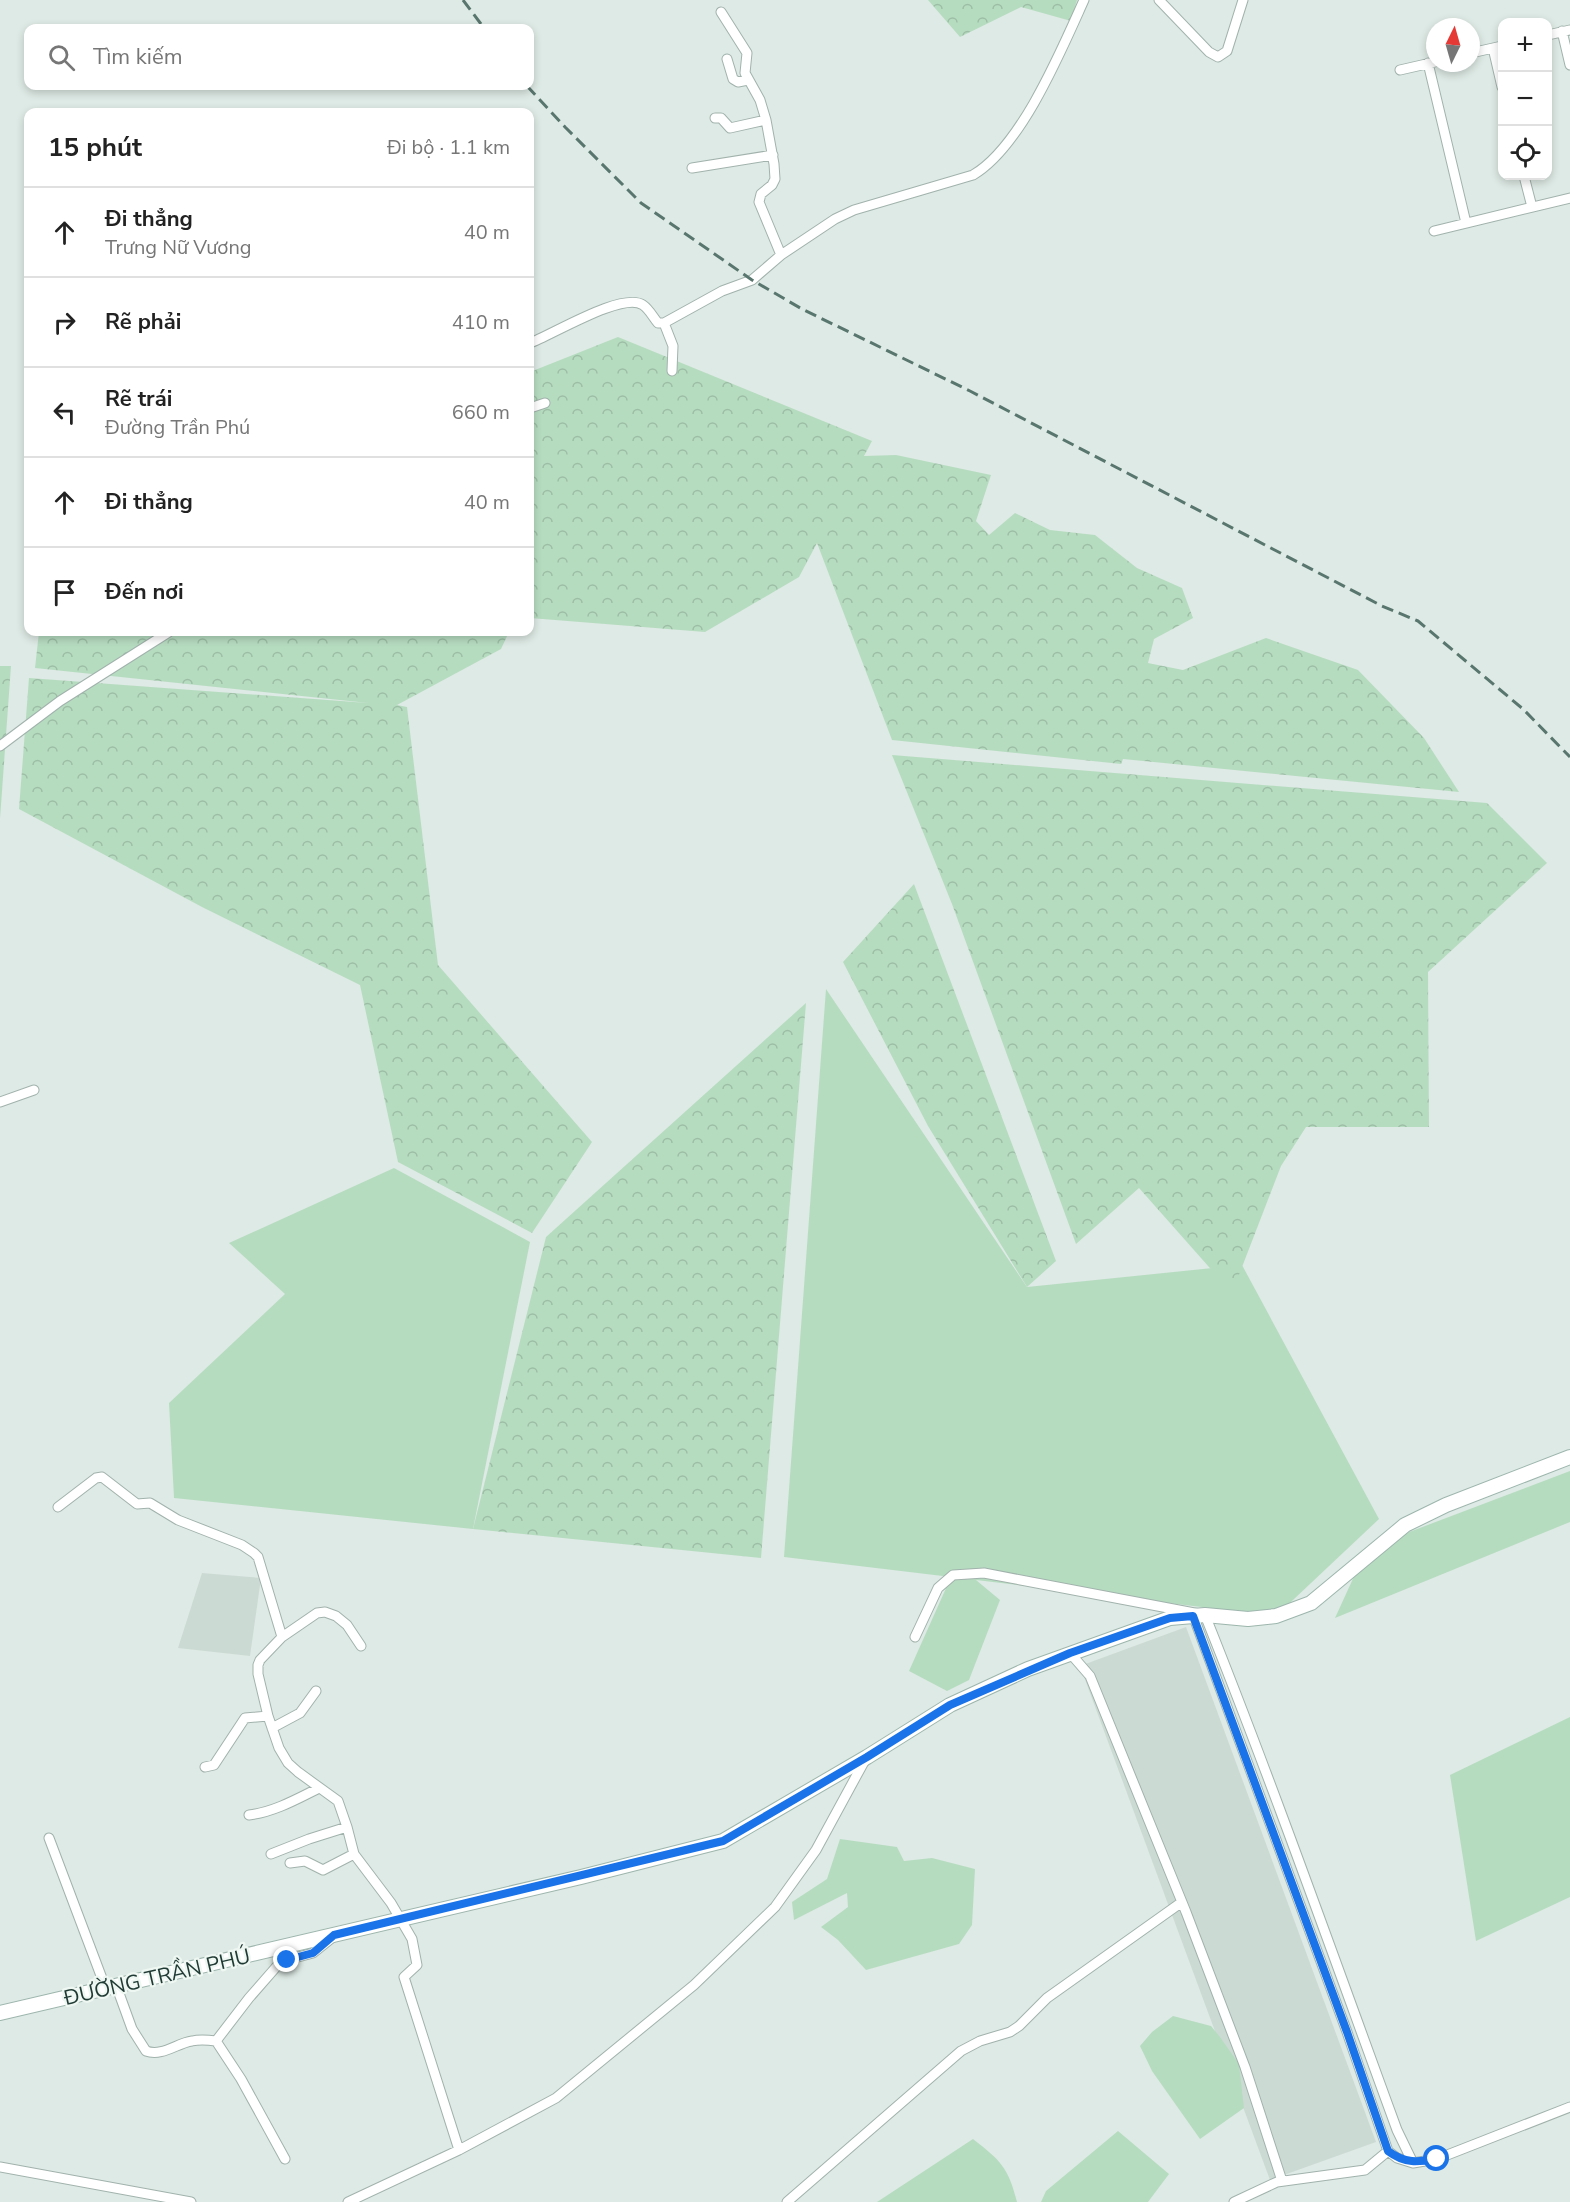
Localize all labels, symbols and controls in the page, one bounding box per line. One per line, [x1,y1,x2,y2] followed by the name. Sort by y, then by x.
[1426,18,1480,72] north arrow
[1498,18,1552,180] map controls
[1498,18,1552,72] button: +
[24,24,534,90] search box
[45,41,78,74] icon: search
[93,42,182,72] text: Tìm kiếm
[1498,72,1552,126] button: −
[1498,126,1552,180] button: locate
[48,130,142,165] text: 15 phút
[387,134,510,161] text: Đi bộ · 1.1 km
[105,204,193,234] text: Đi thẳng
[48,216,81,249] icon: ahead
[464,219,510,246] text: 40 m
[105,234,252,261] text: Trưng Nữ Vương
[48,306,81,339] icon: right
[105,307,181,337] text: Rẽ phải
[452,309,510,336] text: 410 m
[105,384,172,414] text: Rẽ trái
[48,396,81,429] icon: left
[452,399,510,426] text: 660 m
[105,414,250,441] text: Đường Trần Phú
[48,486,81,519] icon: ahead
[105,487,193,517] text: Đi thẳng
[464,489,510,516] text: 40 m
[48,576,81,609] icon: arrive
[105,577,184,607] text: Đến nơi
[60,1940,253,2012] street label: ĐƯỜNG TRẦN PHÚ
[273,1946,299,1972] route end
[1423,2145,1449,2171] route start

